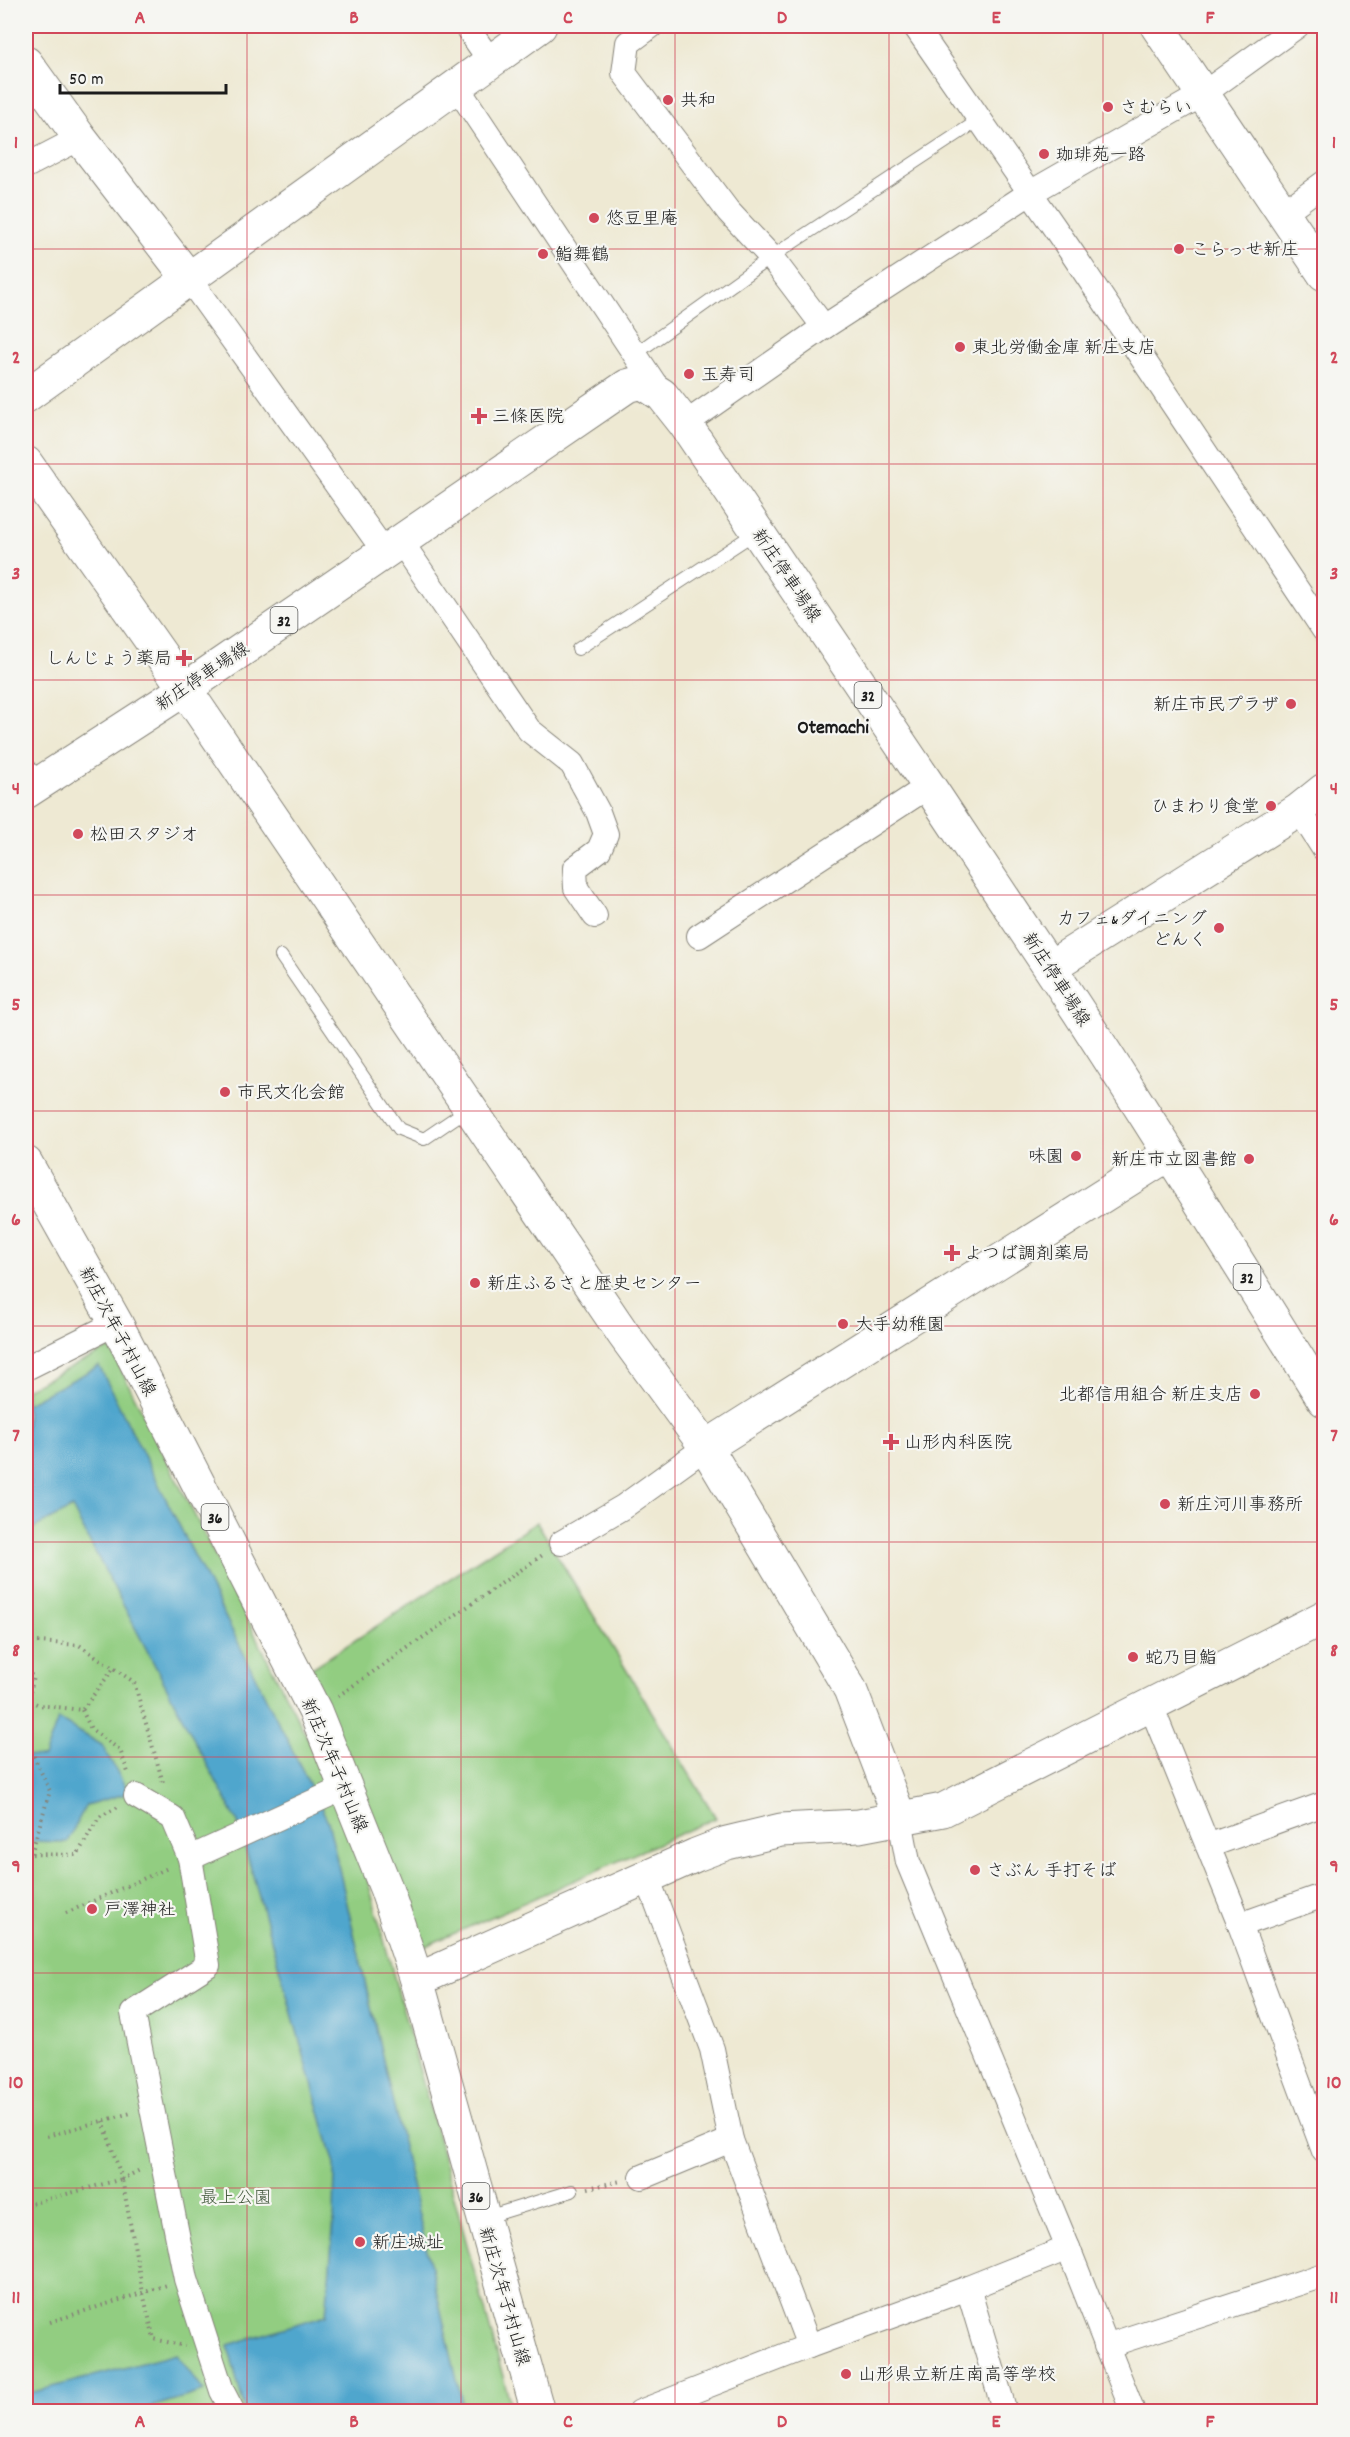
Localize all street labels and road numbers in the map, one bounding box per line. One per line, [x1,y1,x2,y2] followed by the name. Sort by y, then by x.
[744,525,825,628] street label: 新庄停車場線
[270,607,298,633] road number: 32
[152,638,255,719] street label: 新庄停車場線
[854,682,882,708] road number: 32
[1015,928,1095,1032] street label: 新庄停車場線
[71,1263,161,1402] street label: 新庄次年子村山線
[1234,1264,1260,1290] road number: 32
[202,1504,228,1530] road number: 36
[293,1695,372,1837] street label: 新庄次年子村山線
[462,2183,490,2209] road number: 36
[471,2224,534,2369] street label: 新庄次年子村山線

